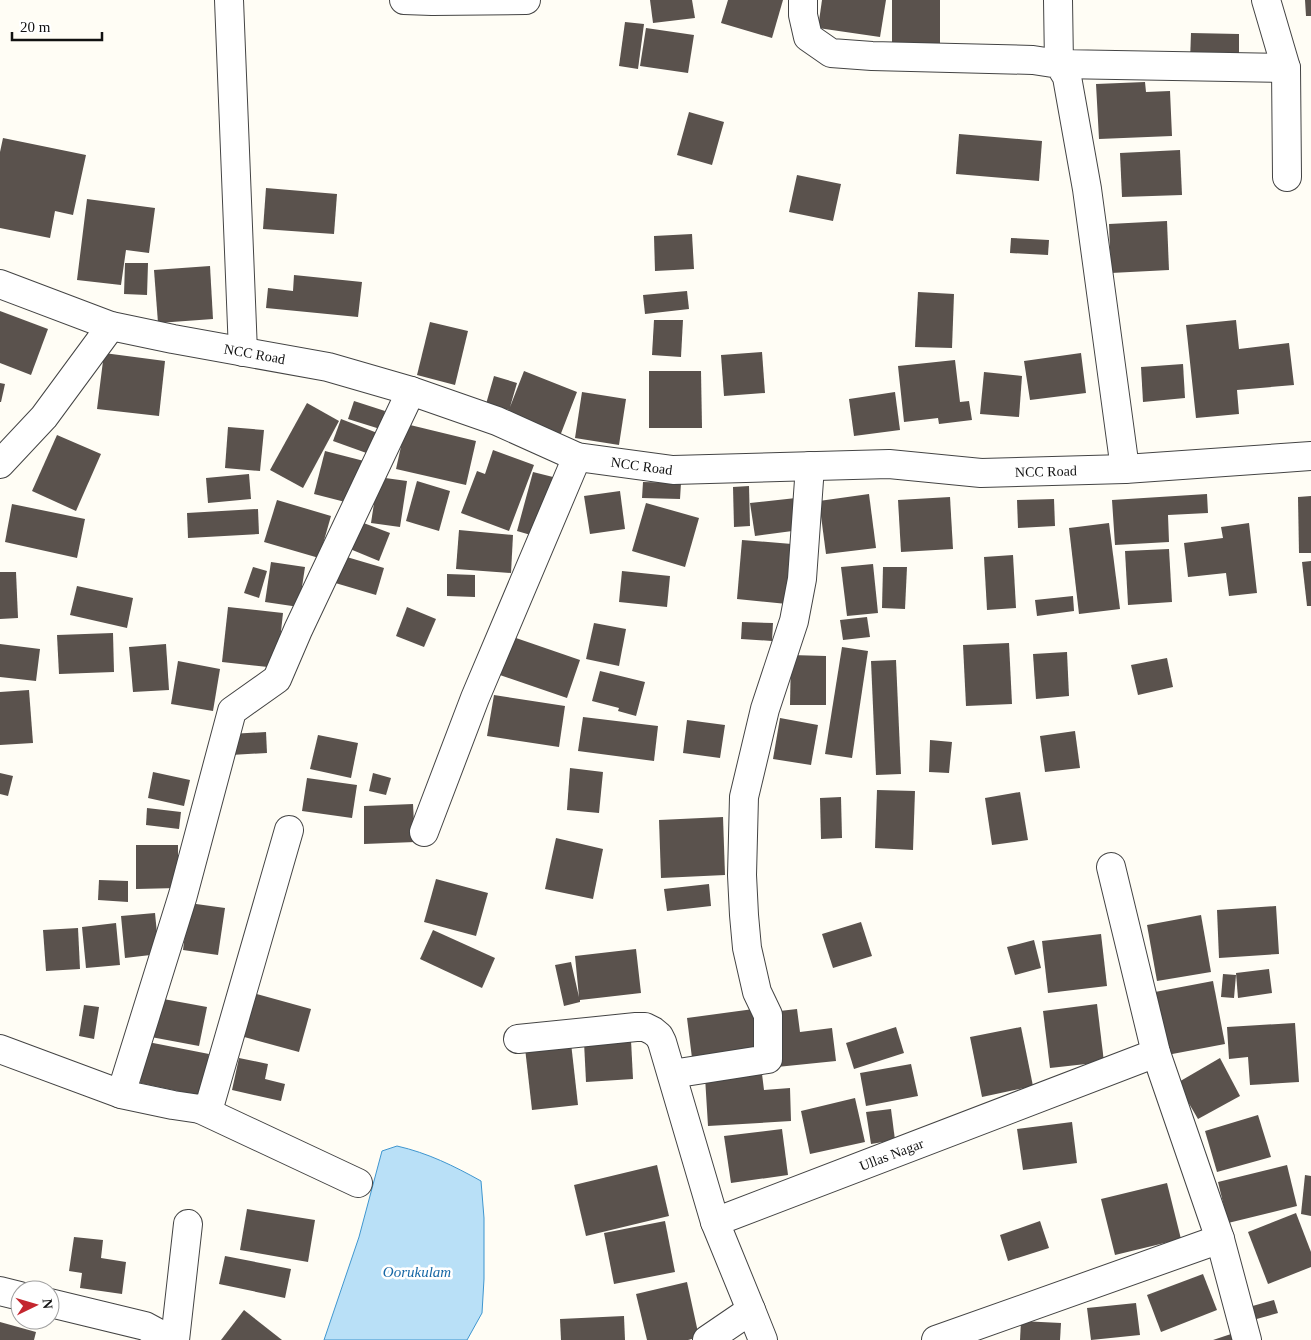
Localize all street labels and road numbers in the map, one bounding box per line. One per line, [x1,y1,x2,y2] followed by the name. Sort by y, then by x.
[223,341,286,367] street label: NCC Road
[610,454,673,477] street label: NCC Road
[1015,463,1077,480] street label: NCC Road
[857,1135,926,1173] street label: Ullas Nagar

